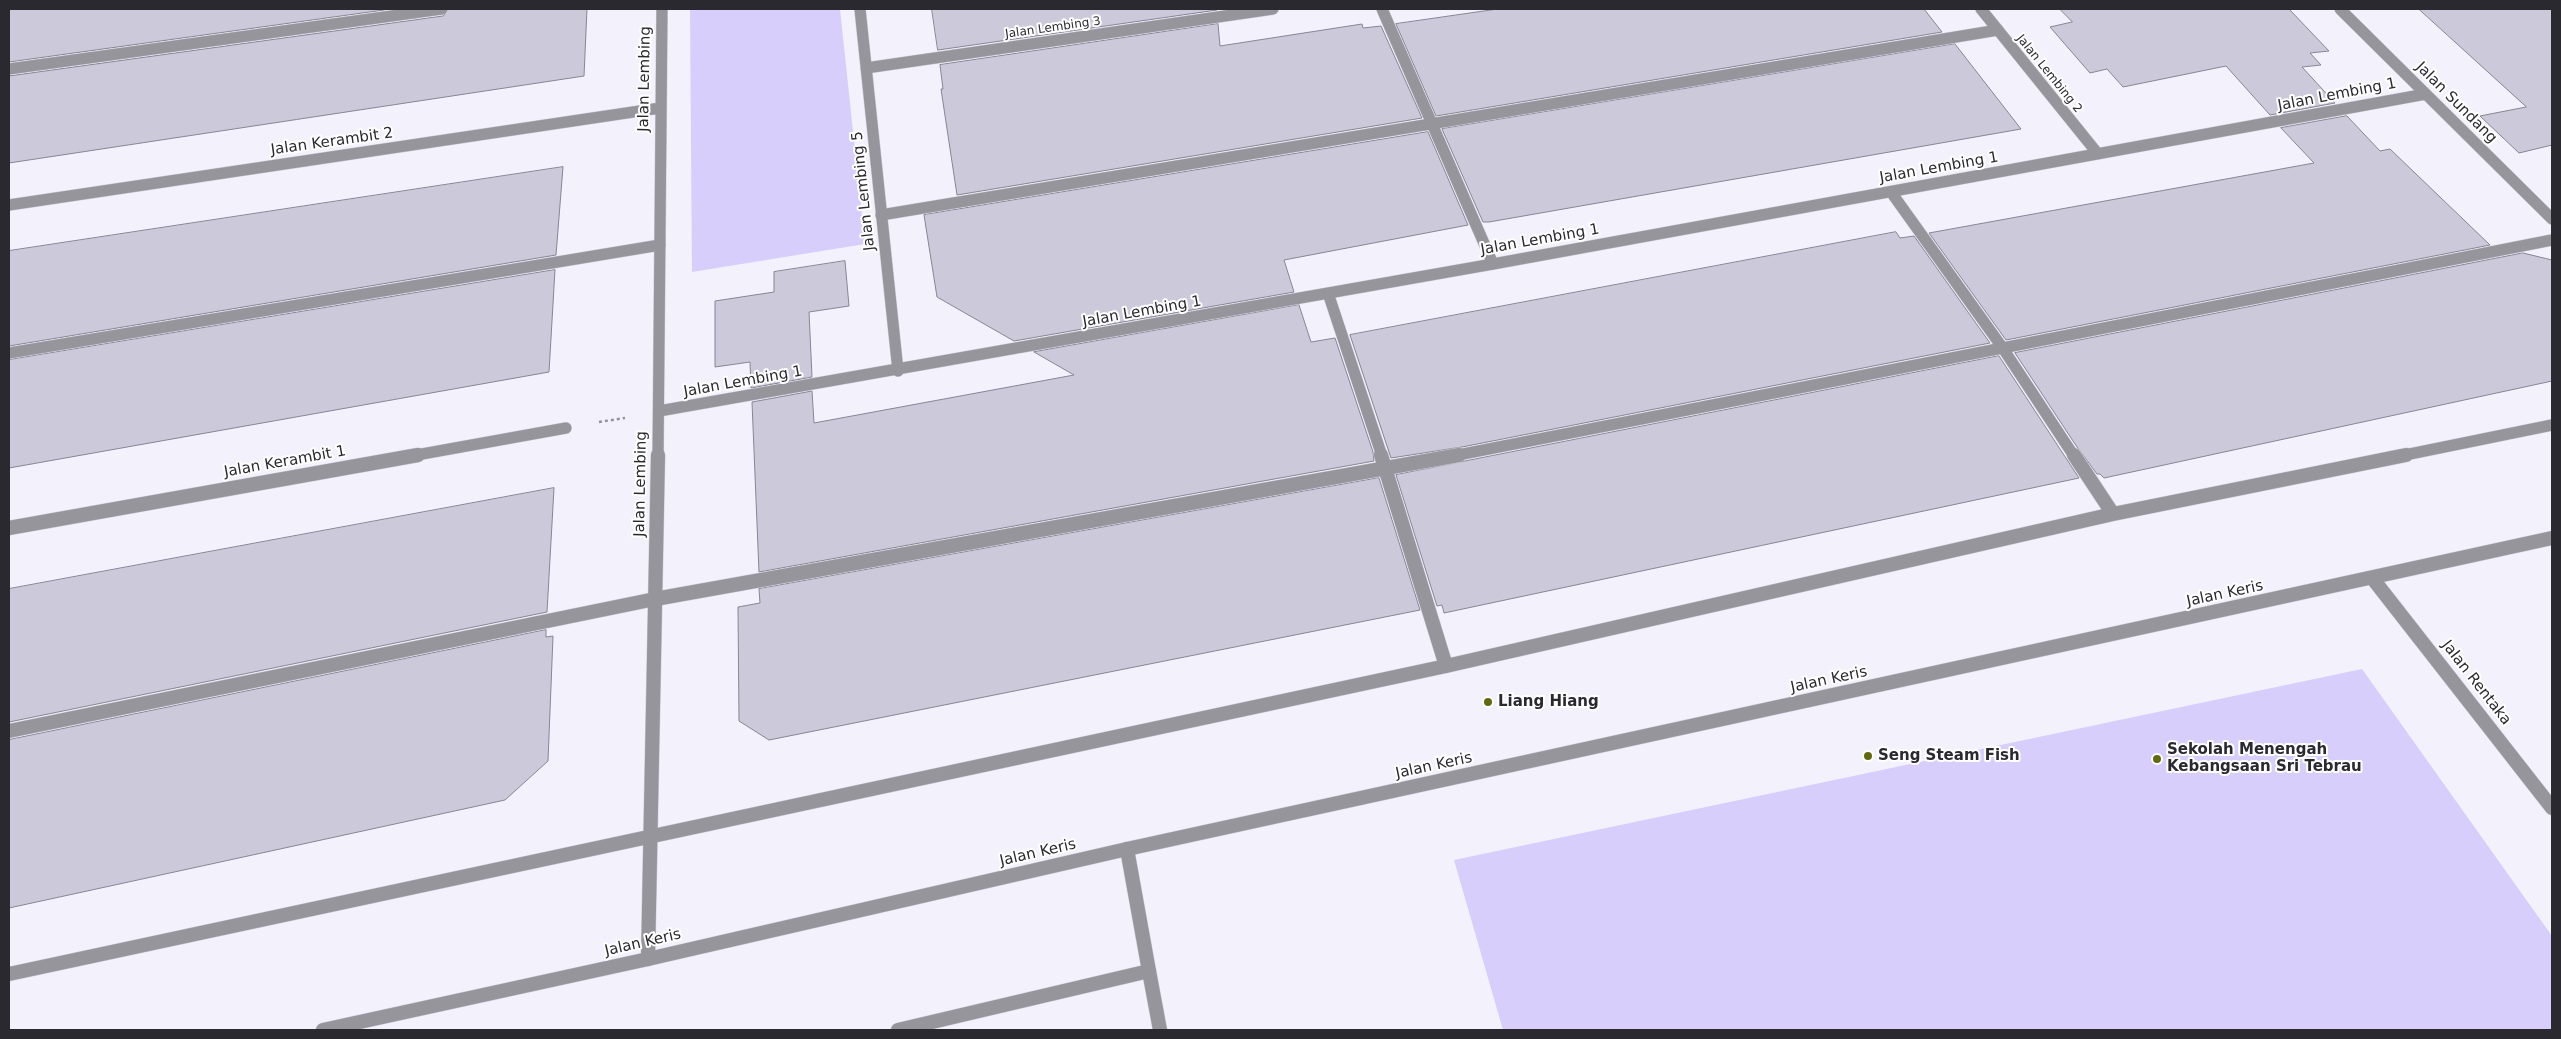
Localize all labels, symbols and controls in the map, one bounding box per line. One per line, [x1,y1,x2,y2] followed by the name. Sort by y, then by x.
[1004,14,1102,42] street label: Jalan Lembing 3
[635,26,655,132] street label: Jalan Lembing
[2013,32,2085,116] street label: Jalan Lembing 2
[2412,59,2500,147] street label: Jalan Sundang
[2276,75,2398,115] street label: Jalan Lembing 1
[270,124,394,160] street label: Jalan Kerambit 2
[849,130,879,252] street label: Jalan Lembing 5
[1878,149,2000,187] street label: Jalan Lembing 1
[1479,221,1601,259] street label: Jalan Lembing 1
[1081,293,1203,331] street label: Jalan Lembing 1
[682,363,804,401] street label: Jalan Lembing 1
[631,431,651,537] street label: Jalan Lembing
[223,442,347,482] street label: Jalan Kerambit 1
[2185,577,2265,611] street label: Jalan Keris
[2437,637,2515,729] street label: Jalan Rentaka
[1789,663,1869,697] street label: Jalan Keris
[1498,693,1599,711] place label: Liang Hiang
[1482,696,1494,708] marker: Liang Hiang
[2167,741,2362,776] place label: Sekolah Menengah Kebangsaan Sri Tebrau
[1878,747,2020,765] place label: Seng Steam Fish
[1394,749,1474,783] street label: Jalan Keris
[1862,750,1874,762] marker: Seng Steam Fish
[2151,753,2163,765] marker: Sekolah Menengah Kebangsaan Sri Tebrau
[998,835,1078,871] street label: Jalan Keris
[603,925,683,961] street label: Jalan Keris

